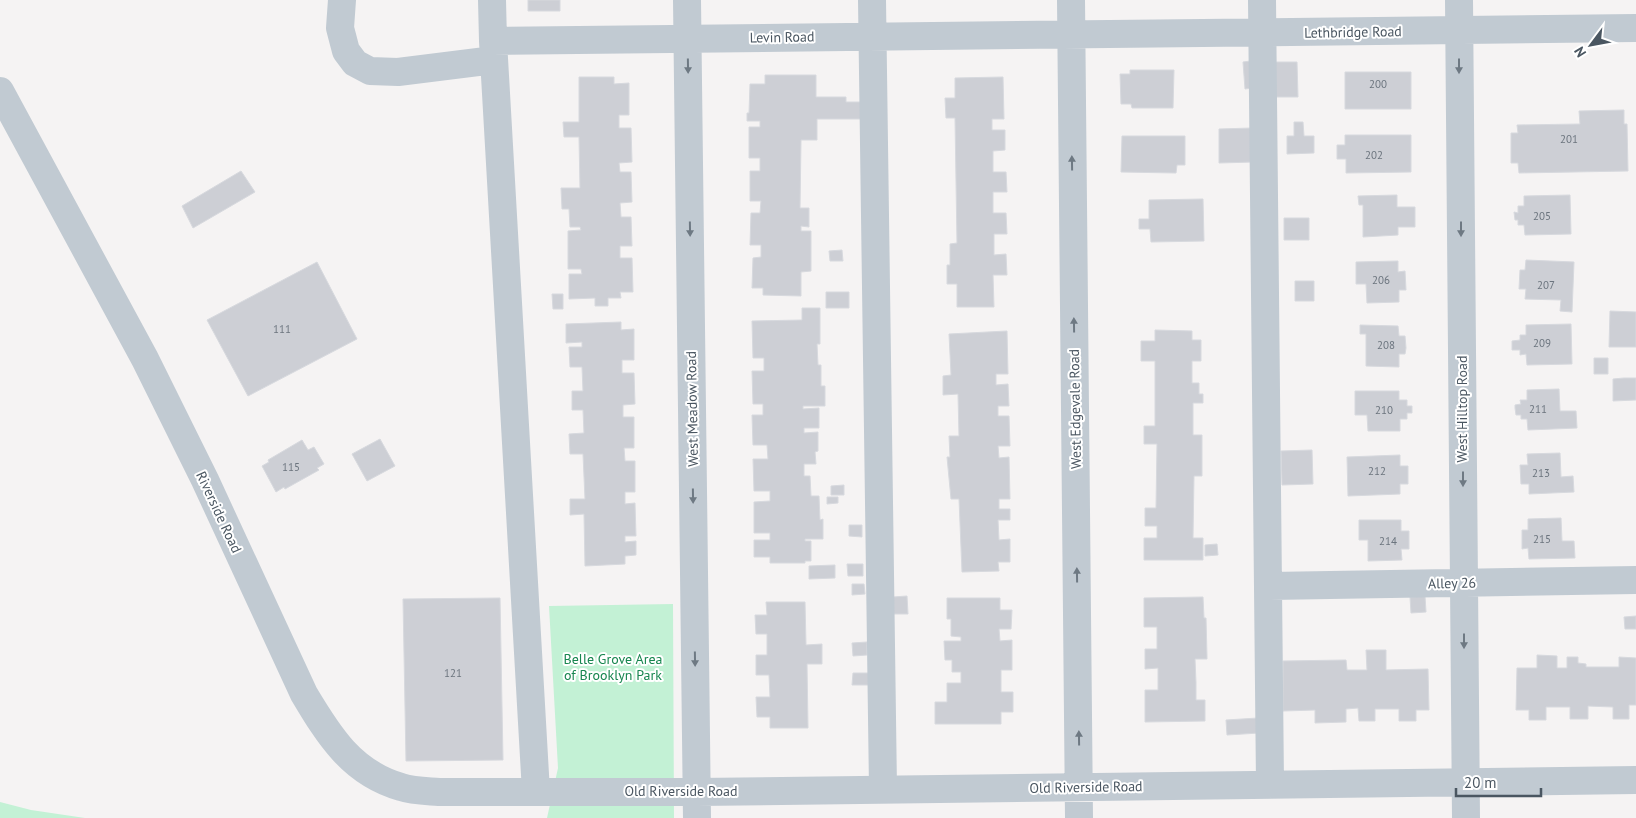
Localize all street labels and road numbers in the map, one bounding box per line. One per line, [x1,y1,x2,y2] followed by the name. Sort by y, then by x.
[1304,22,1402,42] street label: Lethbridge Road
[749,27,815,47] street label: Levin Road
[1065,349,1085,469] street label: West Edgevale Road
[682,351,702,467] street label: West Meadow Road
[1453,356,1471,462] street label: West Hilltop Road
[192,468,246,556] street label: Riverside Road
[1428,574,1476,592] street label: Alley 26
[1029,777,1143,797] street label: Old Riverside Road
[624,782,738,800] street label: Old Riverside Road

